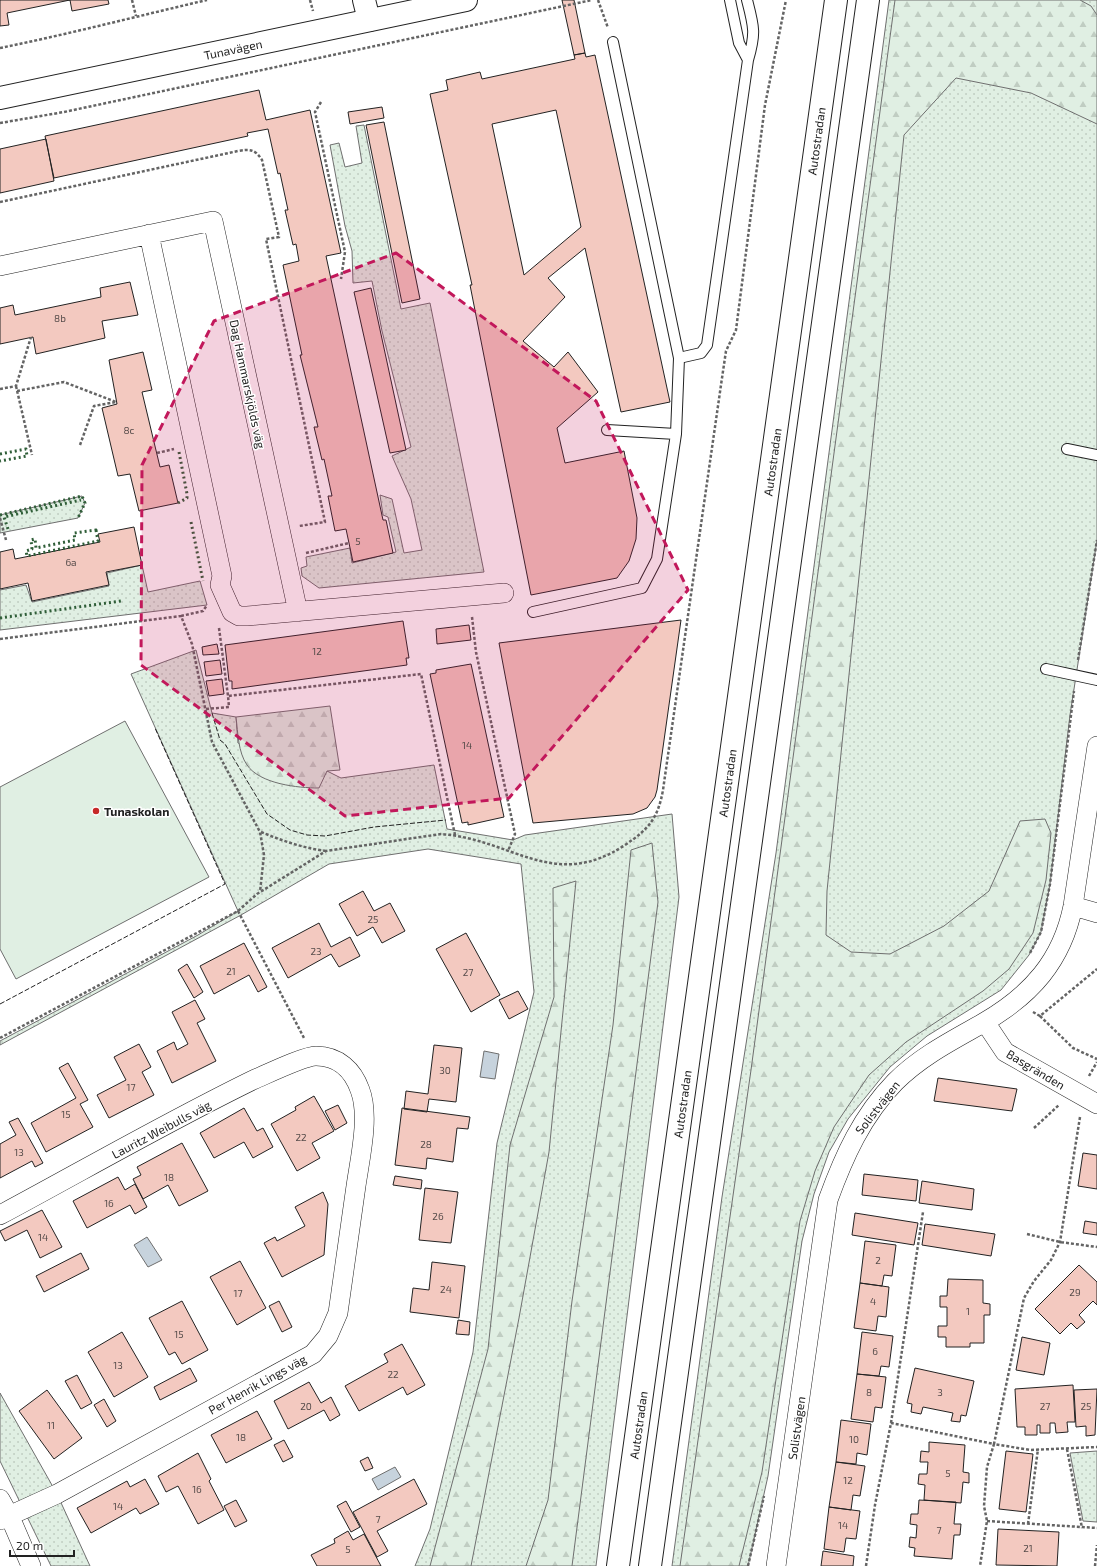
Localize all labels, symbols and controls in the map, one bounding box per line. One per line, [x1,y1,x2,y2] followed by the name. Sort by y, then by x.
[203,36,263,62] street label: Tunavägen
[804,106,828,176] street label: Autostradan
[54,312,66,324] house number: 8b
[227,318,269,450] street label: Dag Hammarskjölds väg
[124,424,135,436] house number: 8c
[760,427,784,497] street label: Autostradan
[355,535,361,547] house number: 5
[65,556,77,568] house number: 6a
[312,645,322,657] house number: 12
[462,739,472,751] house number: 14
[715,748,739,818] street label: Autostradan
[104,804,169,818] place label: Tunaskolan
[91,806,101,816] marker: Tunaskolan
[368,913,378,925] house number: 25
[310,945,322,957] house number: 23
[226,965,236,977] house number: 21
[463,966,473,978] house number: 27
[1004,1046,1068,1092] street label: Basgränden
[439,1064,451,1076] house number: 30
[670,1069,694,1139] street label: Autostradan
[852,1078,902,1136] street label: Solistvägen
[126,1081,136,1093] house number: 17
[109,1097,213,1161] street label: Lauritz Weibulls väg
[61,1108,71,1120] house number: 15
[295,1131,307,1143] house number: 22
[420,1138,432,1150] house number: 28
[14,1146,24,1158] house number: 13
[164,1171,174,1183] house number: 18
[104,1197,114,1209] house number: 16
[432,1210,444,1222] house number: 26
[38,1231,48,1243] house number: 14
[875,1254,881,1266] house number: 2
[440,1283,452,1295] house number: 24
[1069,1286,1081,1298] house number: 29
[233,1287,243,1299] house number: 17
[870,1295,876,1307] house number: 4
[966,1305,970,1317] house number: 1
[174,1328,184,1340] house number: 15
[872,1345,878,1357] house number: 6
[206,1351,309,1417] street label: Per Henrik Lings väg
[113,1359,123,1371] house number: 13
[387,1368,399,1380] house number: 22
[866,1386,872,1398] house number: 8
[937,1386,943,1398] house number: 3
[626,1390,650,1460] street label: Autostradan
[785,1395,807,1461] street label: Solistvägen
[300,1400,312,1412] house number: 20
[1040,1400,1050,1412] house number: 27
[1081,1400,1091,1412] house number: 25
[47,1419,55,1431] house number: 11
[236,1431,246,1443] house number: 18
[849,1433,859,1445] house number: 10
[945,1467,951,1479] house number: 5
[843,1474,853,1486] house number: 12
[192,1483,202,1495] house number: 16
[113,1500,123,1512] house number: 14
[375,1513,381,1525] house number: 7
[838,1519,848,1531] house number: 14
[936,1524,942,1536] house number: 7
[10,1532,74,1558] scale bar
[16,1538,43,1552] text: 20 m
[1023,1542,1033,1554] house number: 21
[345,1543,351,1555] house number: 5

